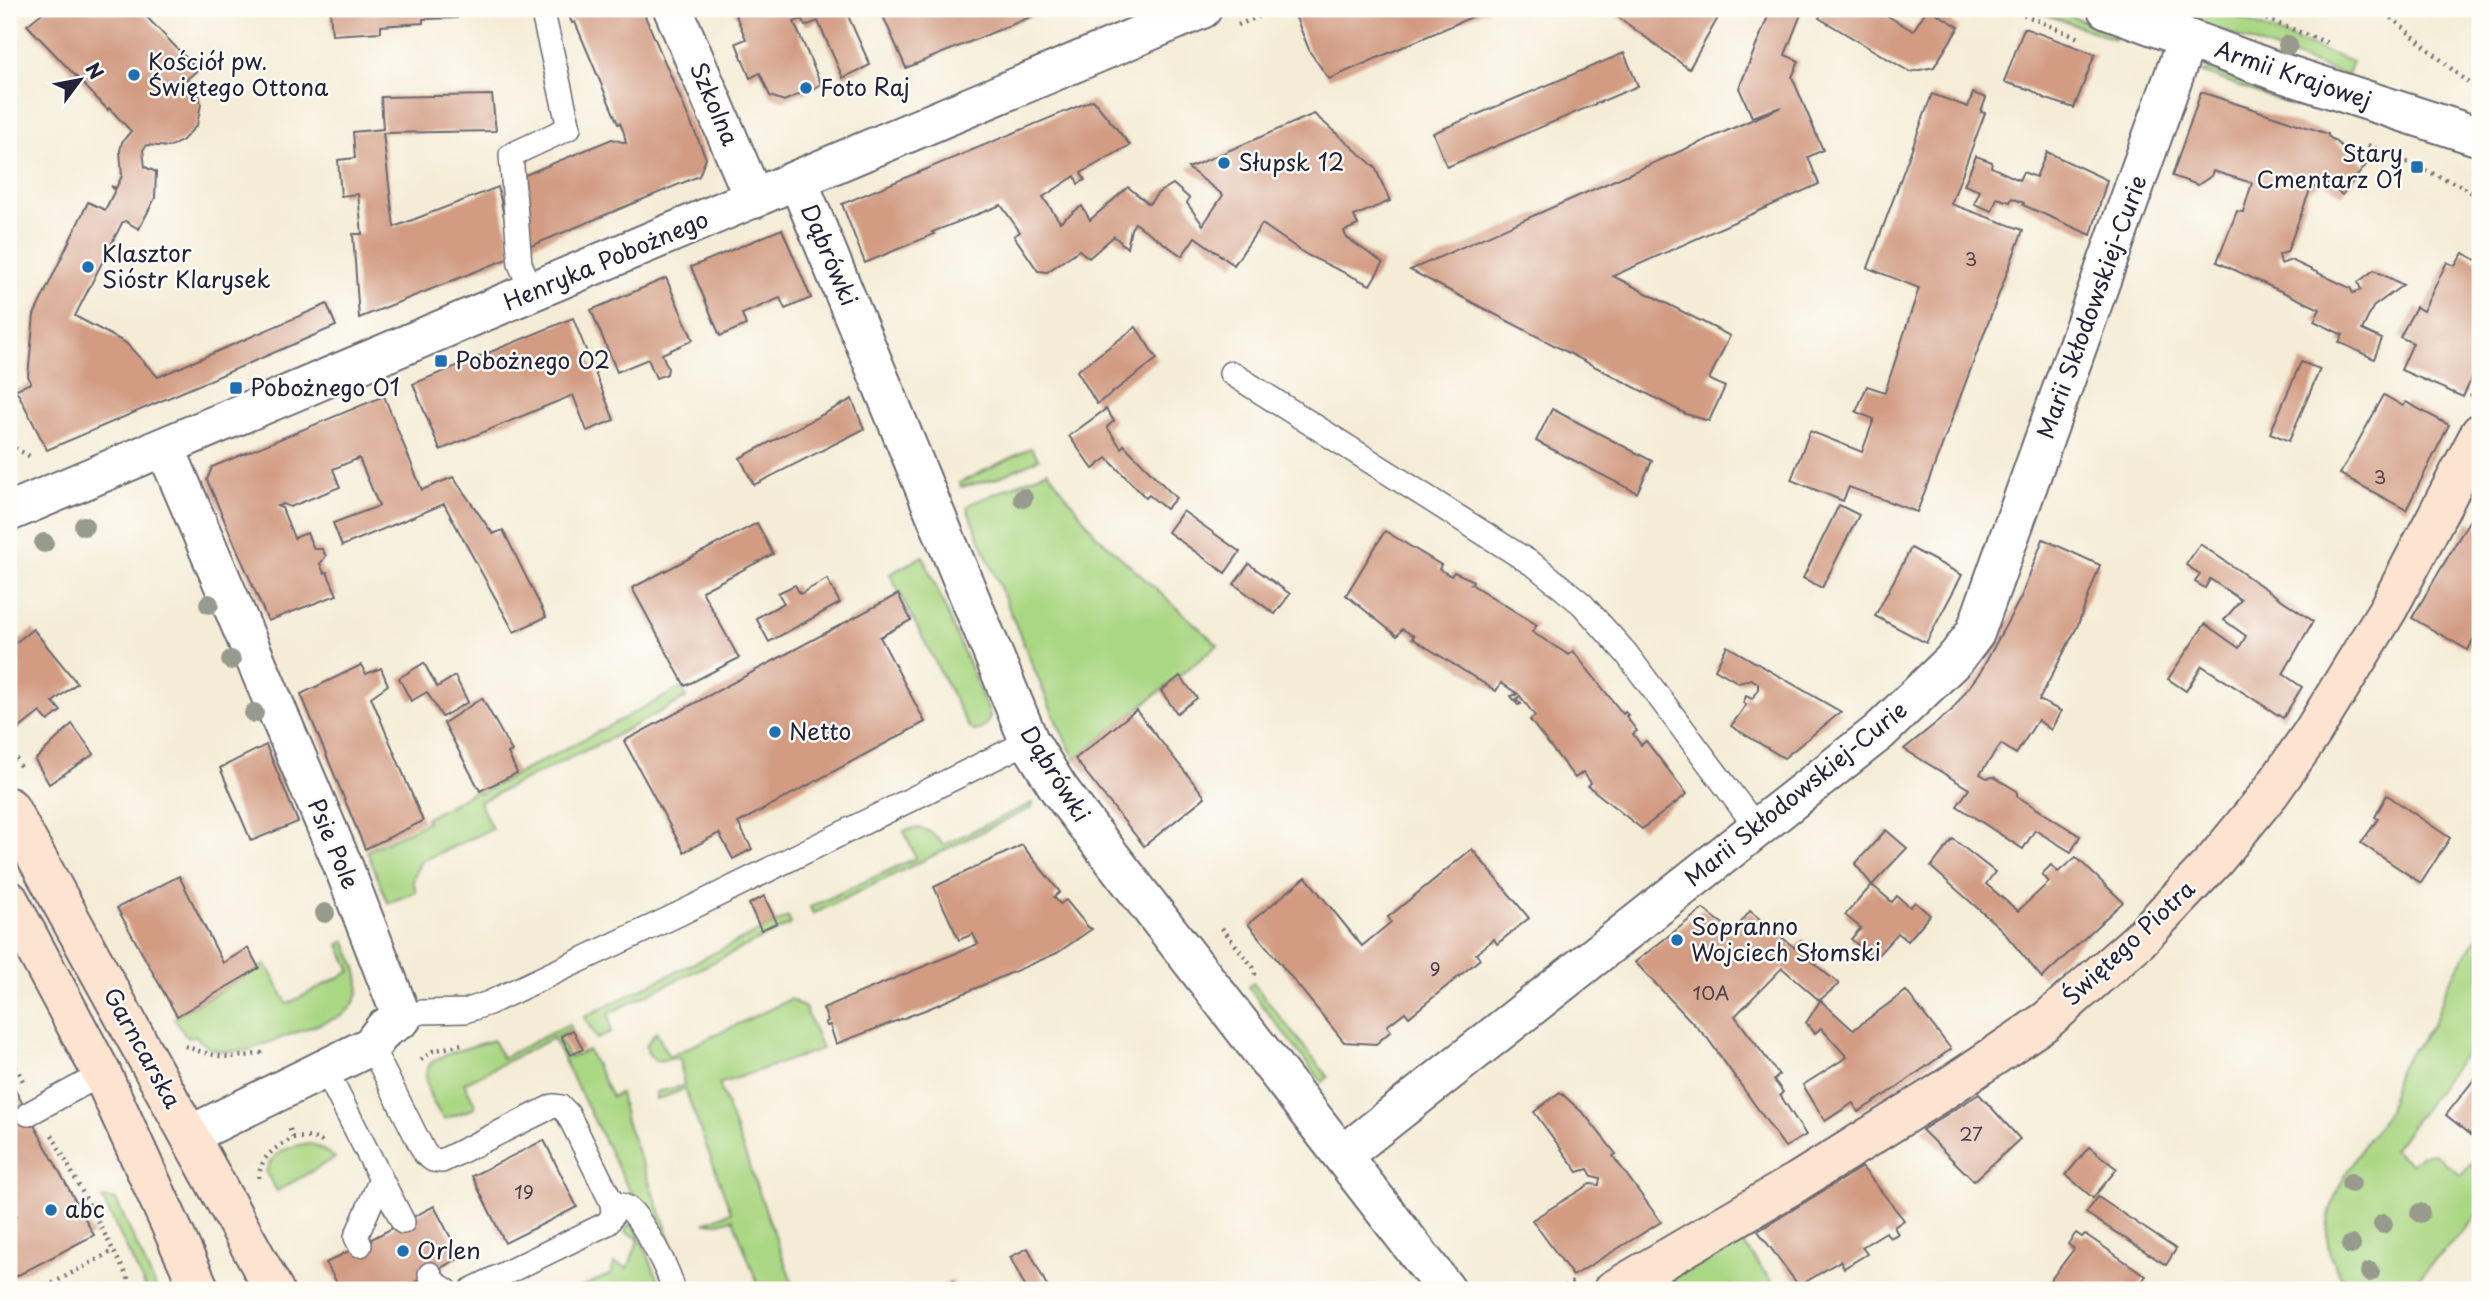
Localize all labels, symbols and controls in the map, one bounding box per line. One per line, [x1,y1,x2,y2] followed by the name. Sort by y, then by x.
[2211,30,2376,117] street label: Armii Krajowej
[148,43,329,104] place label: Kościół pw. Świętego Ottona
[46,46,116,116] north arrow
[682,56,749,151] street label: Szkolna
[79,57,111,84] text: N
[126,67,142,83] marker: Kościół pw. Świętego Ottona
[820,69,910,104] place label: Foto Raj
[798,80,814,96] marker: Foto Raj
[2256,135,2403,196] place label: Stary Cmentarz 01
[1238,144,1344,179] place label: Słupsk 12
[1216,155,1232,171] marker: Słupsk 12
[2409,159,2425,175] marker: Stary Cmentarz 01
[2027,170,2155,443] street label: Marii Skłodowskiej-Curie
[793,198,868,311] street label: Dąbrówki
[498,201,713,319] street label: Henryka Pobożnego
[102,235,270,296] place label: Klasztor Sióstr Klarysek
[1965,244,1977,272] house number: 3
[80,259,96,275] marker: Klasztor Sióstr Klarysek
[455,342,610,377] place label: Pobożnego 02
[433,353,449,369] marker: Pobożnego 02
[250,369,400,404] place label: Pobożnego 01
[228,380,244,396] marker: Pobożnego 01
[2374,462,2386,490] house number: 3
[1676,692,1914,894] street label: Marii Skłodowskiej-Curie
[789,713,851,748] place label: Netto
[1013,718,1100,828] street label: Dąbrówki
[767,724,783,740] marker: Netto
[300,793,369,894] street label: Psie Pole
[2054,871,2202,1013] street label: Świętego Piotra
[1691,908,1881,969] place label: Sopranno Wojciech Słomski
[1669,932,1685,948] marker: Sopranno Wojciech Słomski
[1429,954,1441,982] house number: 9
[1693,978,1729,1006] house number: 10A
[96,980,191,1115] street label: Garncarska
[1959,1119,1983,1147] house number: 27
[514,1177,534,1205] house number: 19
[65,1191,105,1226] place label: abc
[43,1202,59,1218] marker: abc
[417,1232,481,1267] place label: Orlen
[395,1243,411,1259] marker: Orlen

